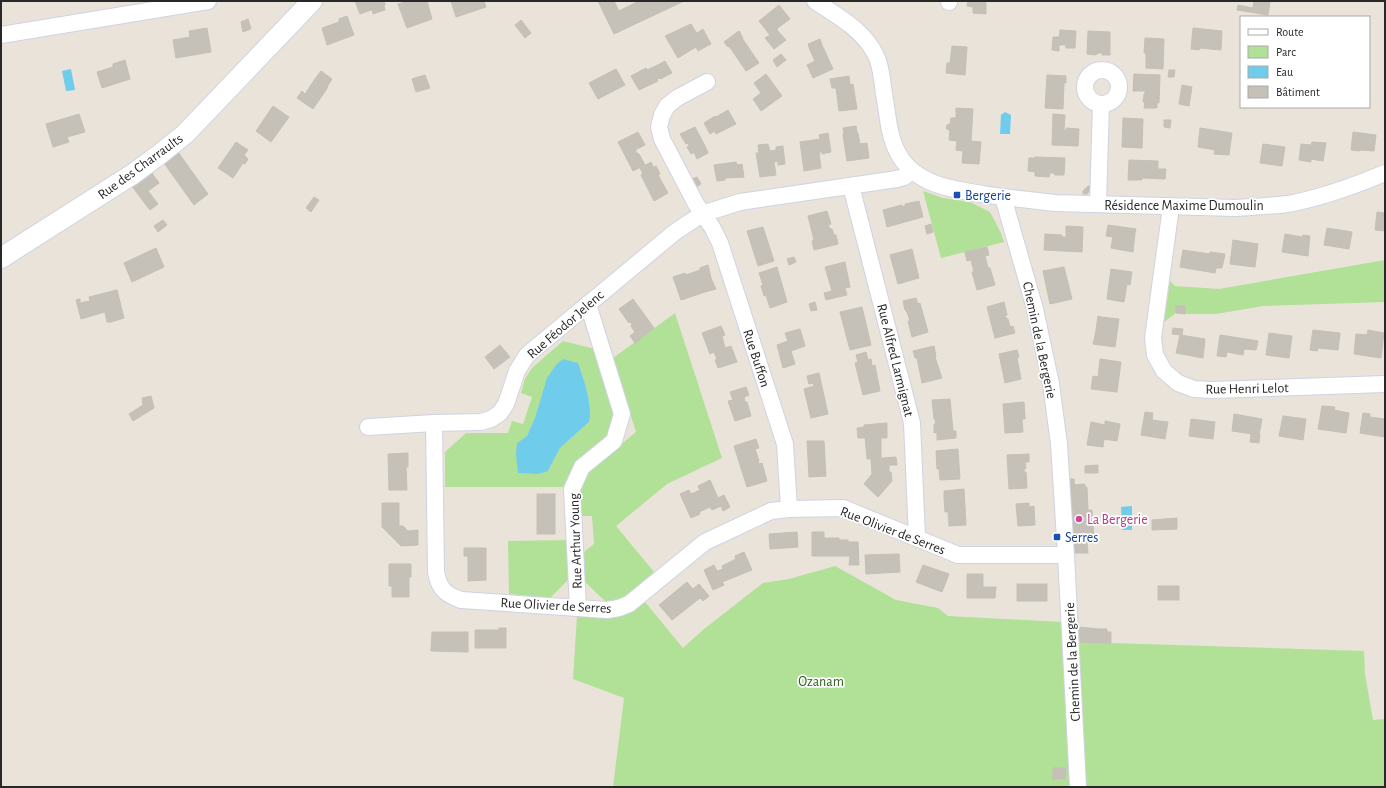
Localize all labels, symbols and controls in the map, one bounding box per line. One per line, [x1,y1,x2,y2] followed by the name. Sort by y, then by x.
[1240,16,1370,108] legend
[1276,26,1303,38] text: Route
[1276,46,1296,58] text: Parc
[1276,66,1293,78] text: Eau
[1276,86,1320,98] text: Bâtiment
[96,131,186,202] street label: Rue des Charraults
[965,189,1011,203] place label: Bergerie
[952,190,962,200] marker: Bergerie
[1104,199,1264,213] street label: Résidence Maxime Dumoulin
[1020,280,1058,400] street label: Chemin de la Bergerie
[525,288,607,362] street label: Rue Féodor Jelenc
[874,302,916,419] street label: Rue Alfred Larmignat
[740,328,772,389] street label: Rue Buffon
[1205,381,1289,397] street label: Rue Henri Lelot
[567,493,585,589] street label: Rue Arthur Young
[838,504,947,557] street label: Rue Olivier de Serres
[1087,513,1148,527] place label: La Bergerie
[1074,514,1084,524] marker: La Bergerie
[1065,531,1098,545] place label: Serres
[1052,532,1062,542] marker: Serres
[500,596,612,616] street label: Rue Olivier de Serres
[1063,602,1083,722] street label: Chemin de la Bergerie
[798,675,844,689] park label: Ozanam

